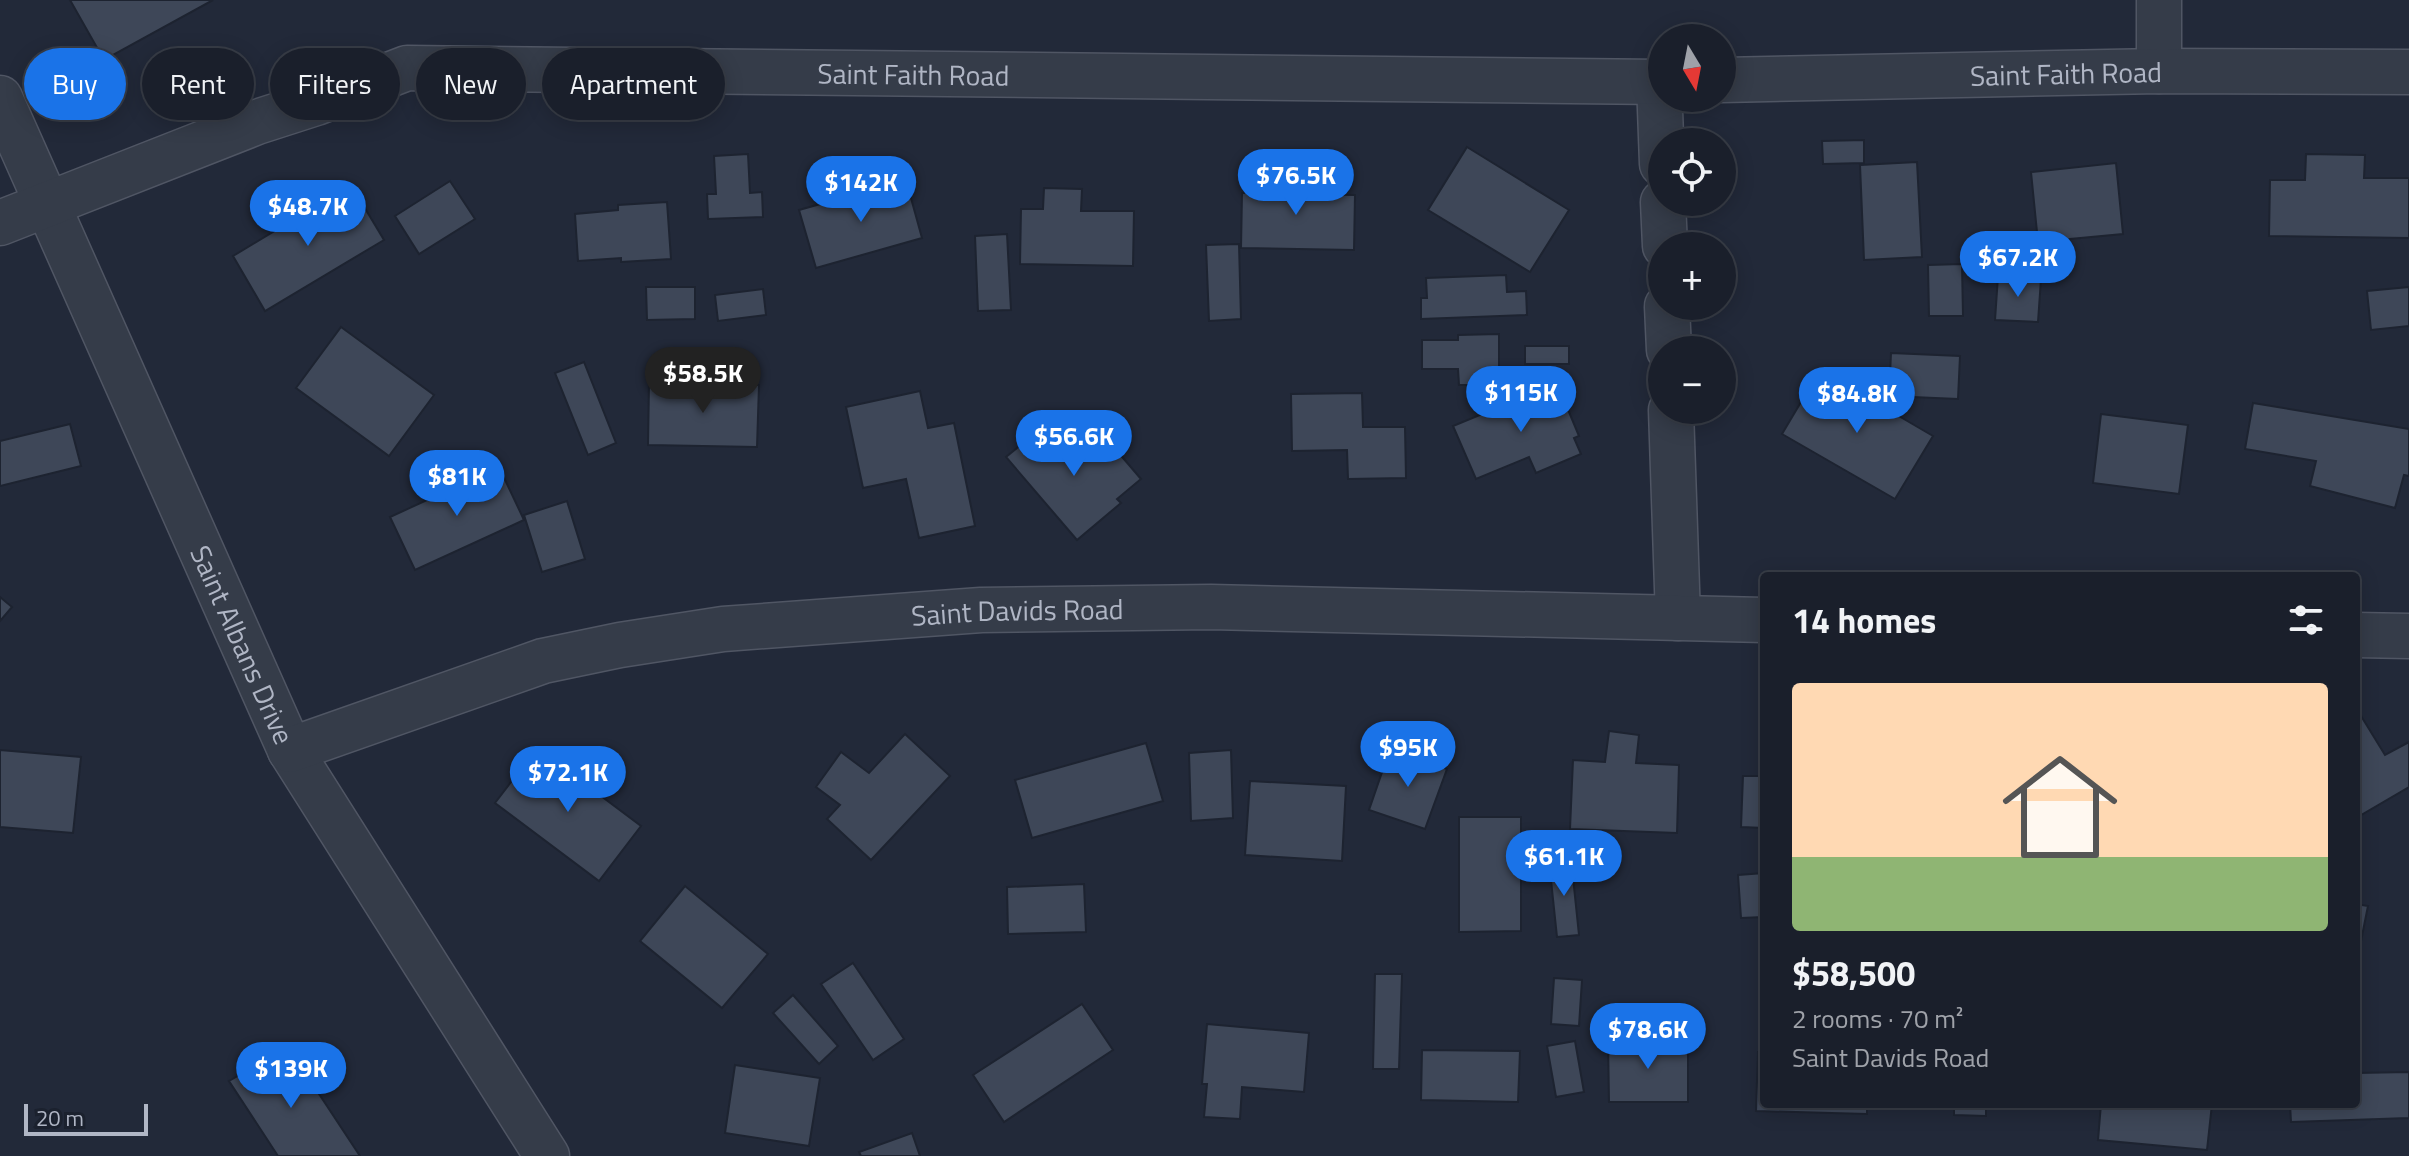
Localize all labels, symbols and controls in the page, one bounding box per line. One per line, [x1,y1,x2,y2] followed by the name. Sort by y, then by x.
[1648,24,1736,112] north arrow
[1648,24,1736,424] map controls
[24,48,126,120] chip: Buy
[142,48,254,120] chip: Rent
[270,48,400,120] chip: Filters
[416,48,526,120] chip: New
[542,48,725,120] chip: Apartment
[1970,49,2162,96] street label: Saint Faith Road
[817,51,1010,96] street label: Saint Faith Road
[1648,128,1736,216] button: locate
[1231,149,1361,217] pin: $76.5K
[1256,155,1336,194] text: $76.5K
[805,156,917,224] pin: $142K
[824,162,898,201] text: $142K
[243,180,373,248] pin: $48.7K
[268,186,348,225] text: $48.7K
[1953,231,2083,299] pin: $67.2K
[1648,232,1736,320] button: +
[1978,237,2058,276] text: $67.2K
[1648,336,1736,424] button: −
[638,347,768,415] pin: $58.5K
[663,353,743,392] text: $58.5K
[1465,366,1577,434] pin: $115K
[1792,367,1922,435] pin: $84.8K
[1484,372,1558,411] text: $115K
[1817,373,1897,412] text: $84.8K
[1009,410,1139,478] pin: $56.6K
[1034,416,1114,455] text: $56.6K
[410,450,504,518] pin: $81K
[427,456,487,495] text: $81K
[180,538,306,751] street label: Saint Albans Drive
[910,587,1124,637] street label: Saint Davids Road
[1792,594,1936,646] text: 14 homes
[2284,598,2328,642] icon: filters
[1361,721,1455,789] pin: $95K
[1378,727,1438,766] text: $95K
[1988,735,2132,879] icon: home
[503,746,633,814] pin: $72.1K
[528,752,608,791] text: $72.1K
[1499,830,1629,898] pin: $61.1K
[1524,836,1604,875] text: $61.1K
[1792,947,1915,999] text: $58,500
[1792,999,1963,1038] text: 2 rooms · 70 m²
[1583,1003,1713,1071] pin: $78.6K
[1608,1009,1688,1048] text: $78.6K
[1792,1038,1989,1077] text: Saint Davids Road
[235,1042,347,1110] pin: $139K
[254,1048,328,1087] text: $139K
[24,1100,148,1136] scale bar
[36,1101,84,1135] text: 20 m

